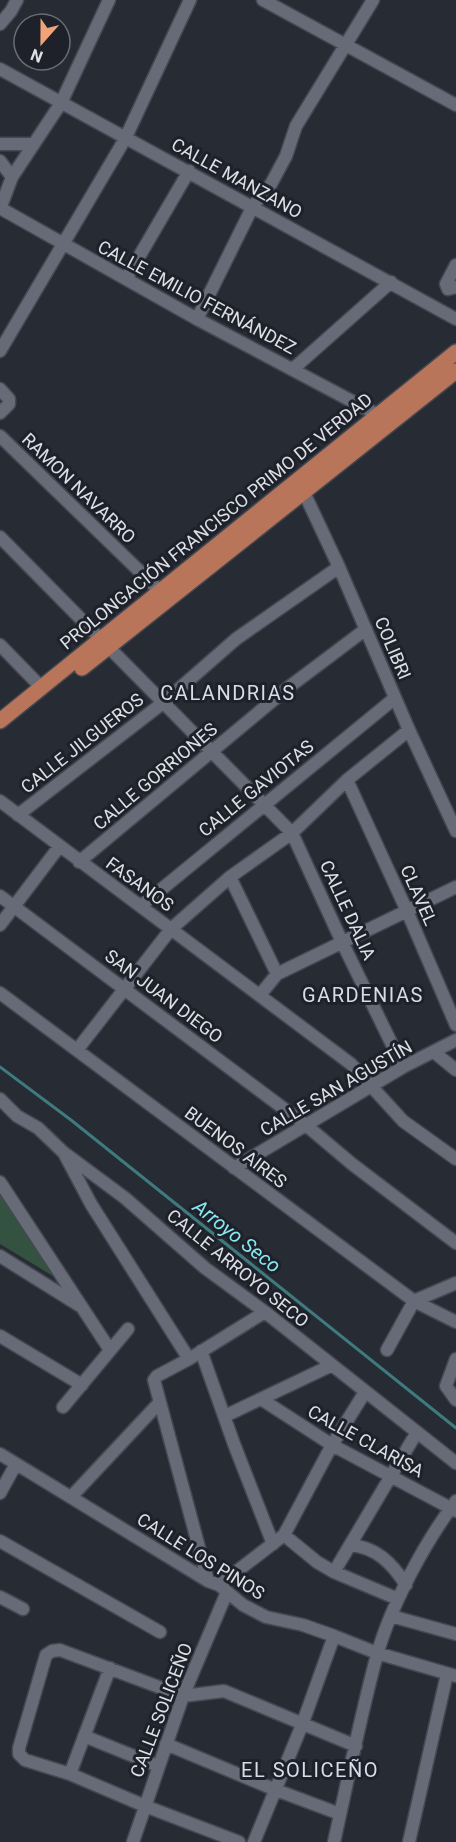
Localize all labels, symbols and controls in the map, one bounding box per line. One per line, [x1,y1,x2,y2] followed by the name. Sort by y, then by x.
[12,12,72,72] north arrow
[28,45,45,66] text: N
[168,133,306,223] street label: CALLE MANZANO
[94,236,300,358] street label: CALLE EMILIO FERNÁNDEZ
[56,388,376,654] street label: PROLONGACIÓN FRANCISCO PRIMO DE VERDAD
[18,429,140,547] street label: RAMON NAVARRO
[370,614,416,682] street label: COLIBRI
[160,681,296,705] district label: CALANDRIAS
[17,688,148,797] street label: CALLE JILGUEROS
[89,718,222,834] street label: CALLE GORRIONES
[194,735,318,841] street label: CALLE GAVIOTAS
[102,852,178,916] street label: FASANOS
[316,857,380,963] street label: CALLE DALIA
[396,862,442,929] street label: CLAVEL
[101,945,227,1047] street label: SAN JUAN DIEGO
[302,983,424,1007] district label: GARDENIAS
[256,1036,416,1140] street label: CALLE SAN AGUSTÍN
[181,1102,291,1192] street label: BUENOS AIRES
[188,1194,286,1278] water label: Arroyo Seco
[163,1204,313,1332] street label: CALLE ARROYO SECO
[304,1400,428,1482] street label: CALLE CLARISA
[133,1508,269,1604] street label: CALLE LOS PINOS
[126,1640,196,1780] street label: CALLE SOLICEÑO
[241,1758,379,1782] district label: EL SOLICEÑO

